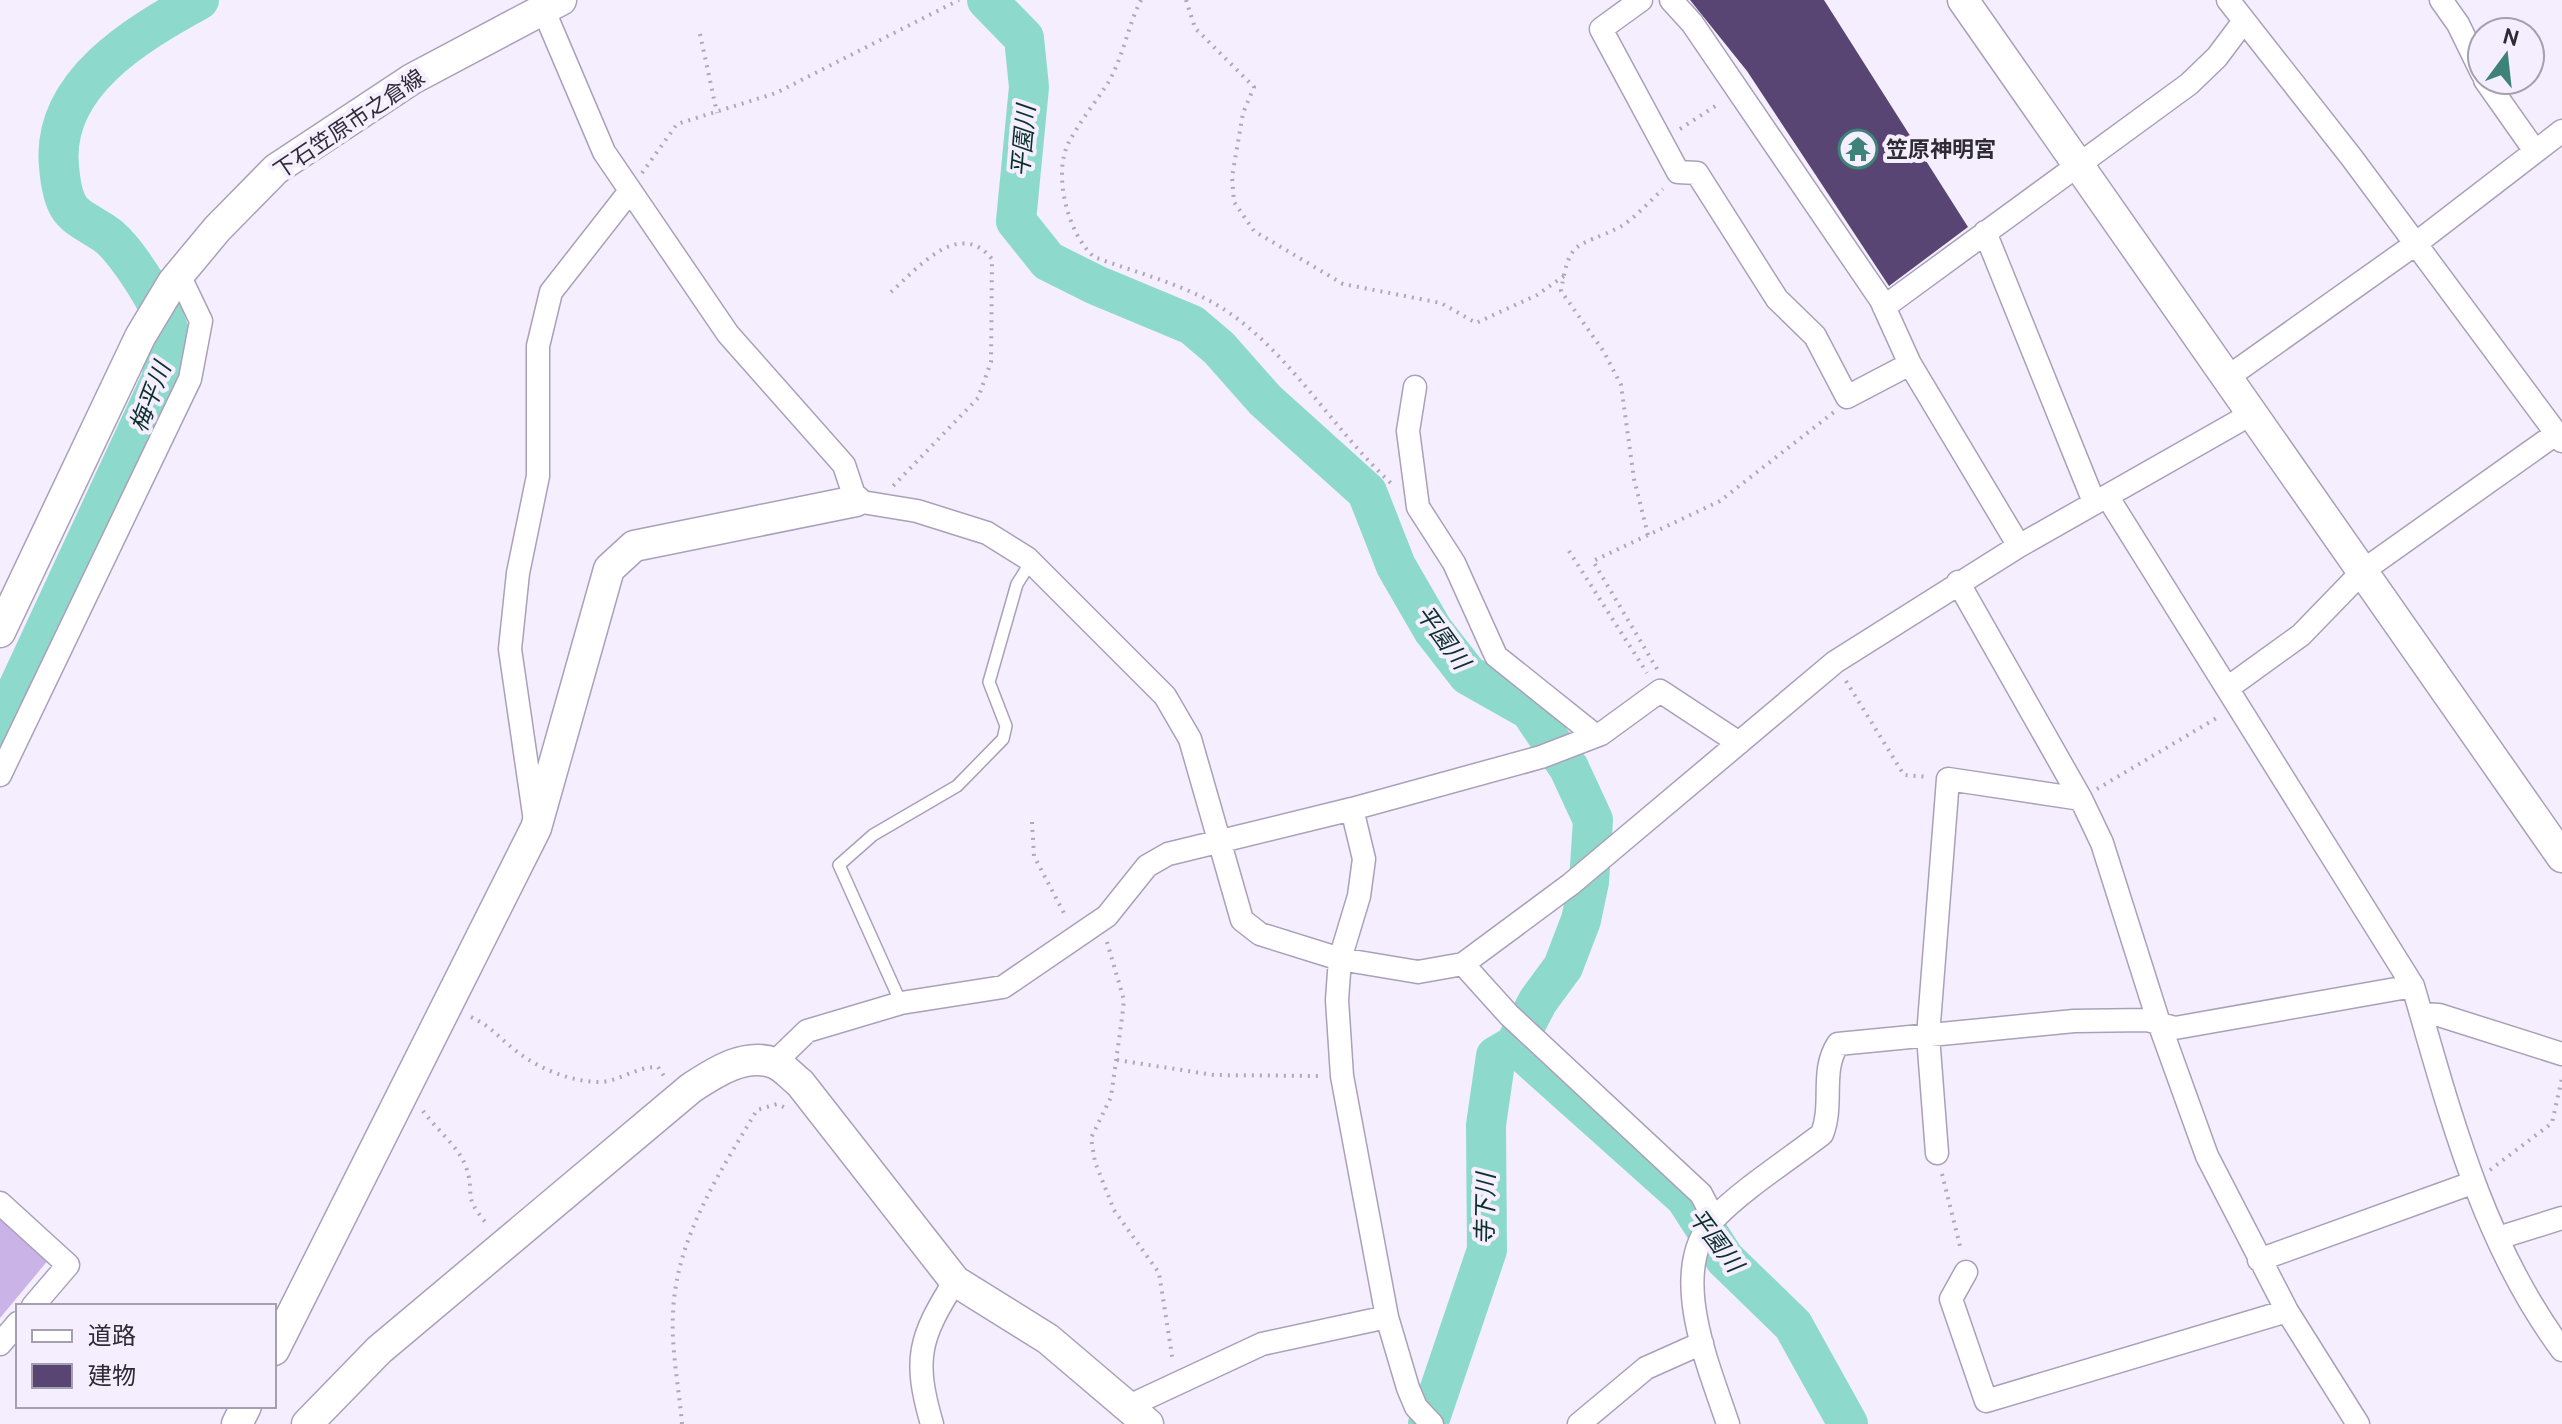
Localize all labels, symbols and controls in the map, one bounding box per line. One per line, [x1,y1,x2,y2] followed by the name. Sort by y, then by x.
[2466,16,2546,96] north arrow
[2500,22,2522,52] text: N
[268,64,430,184] street label: 下石笠原市之倉線
[1005,101,1041,178] water label: 平園川
[1837,128,1879,170] temple icon: 笠原神明宮
[1886,136,1996,163] place label: 笠原神明宮
[124,355,178,436] water label: 梅平川
[1410,599,1478,677] water label: 平園川
[1470,1170,1500,1245] water label: 寺下川
[1683,1203,1751,1280] water label: 平園川
[16,1304,276,1408] legend
[88,1321,136,1350] text: 道路
[88,1361,136,1390] text: 建物

